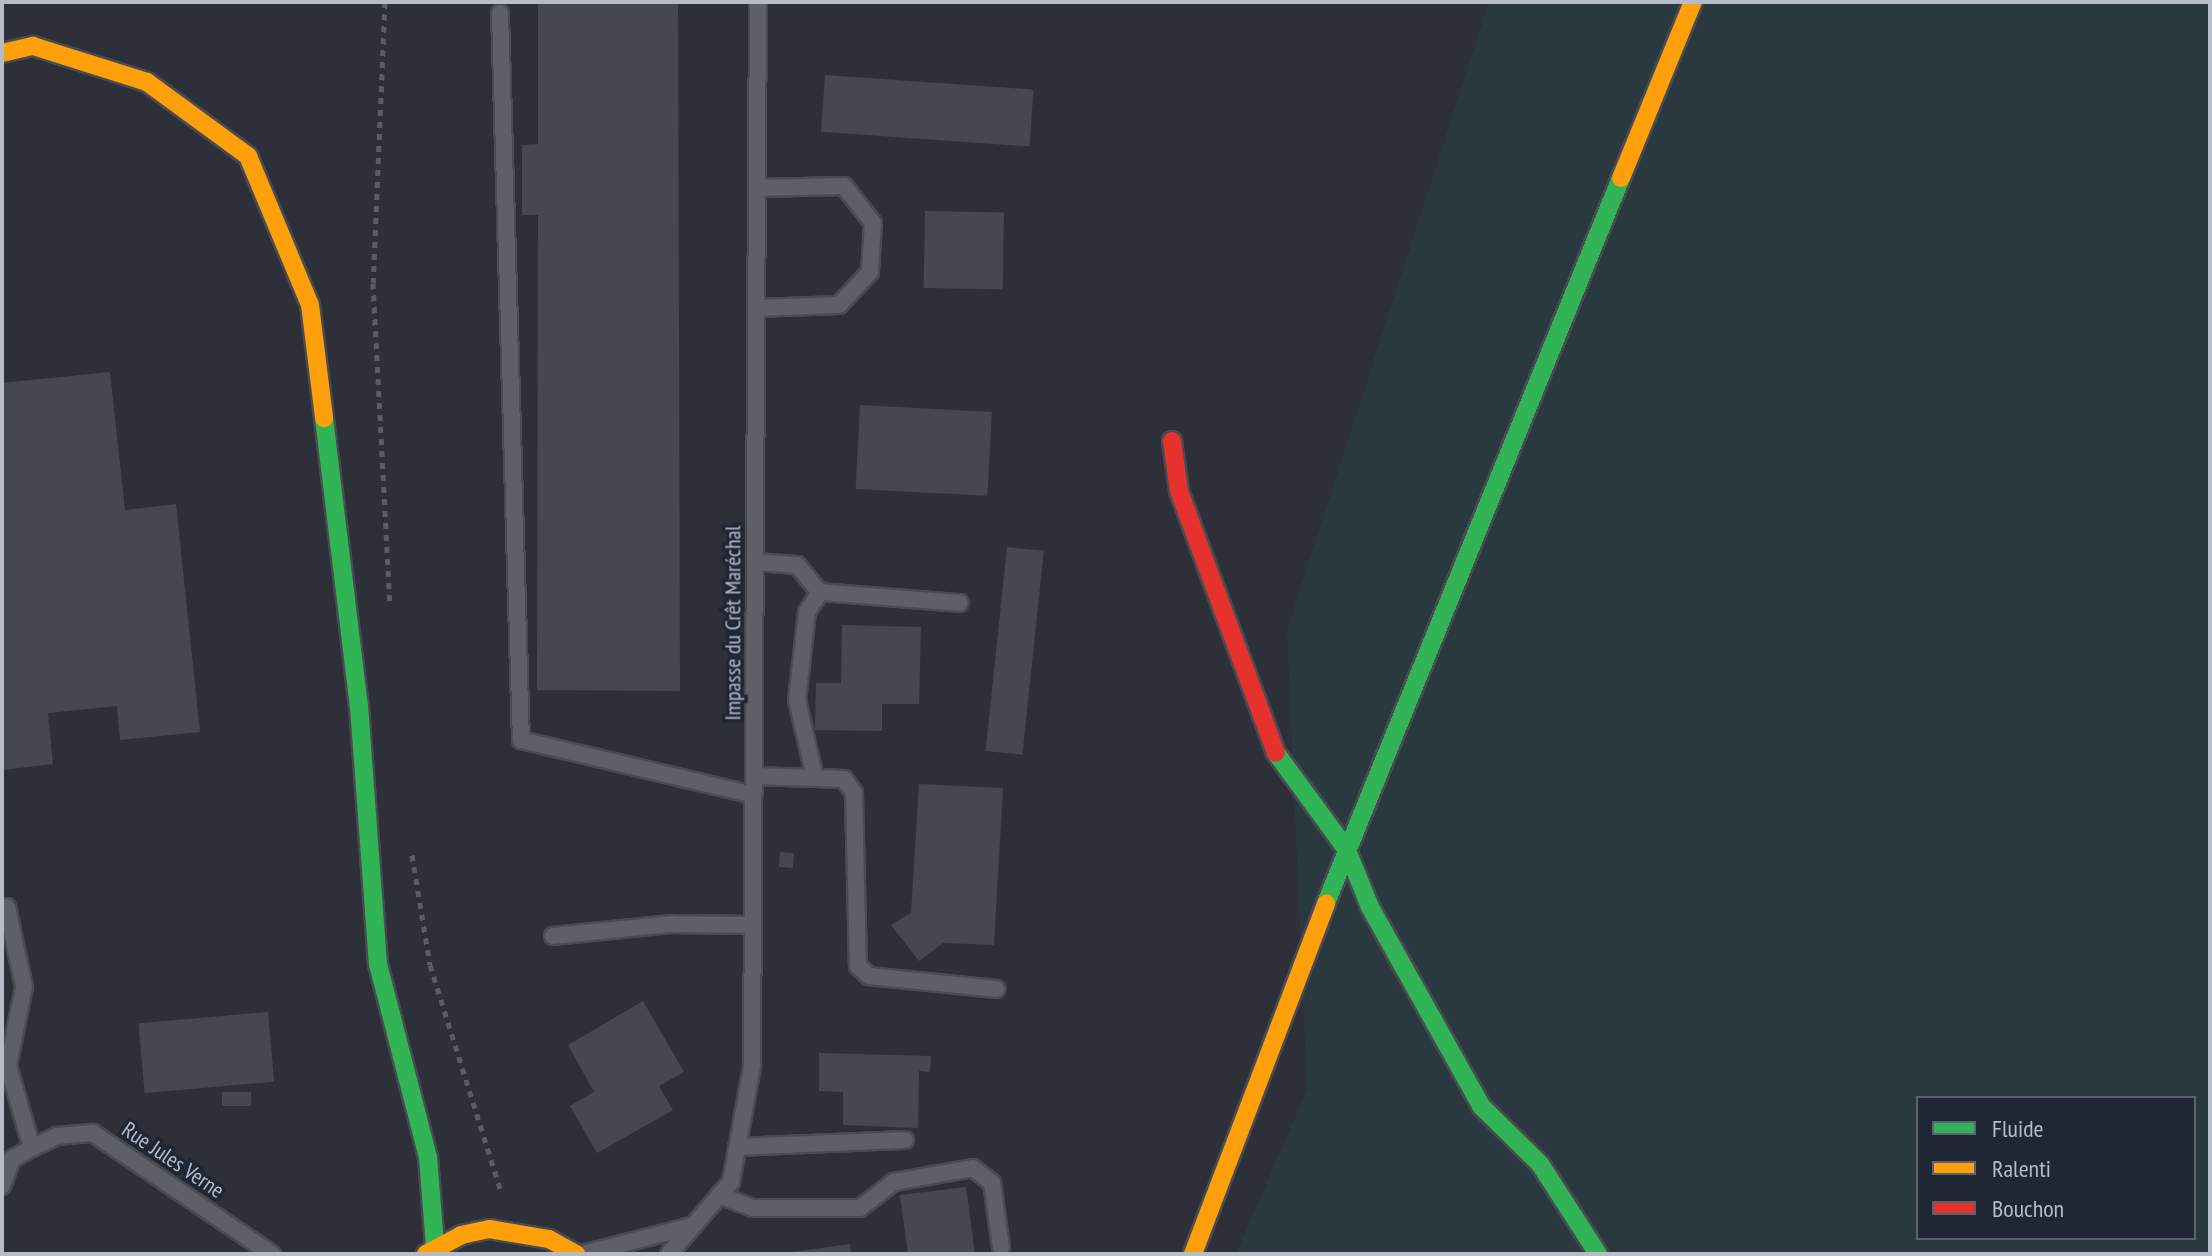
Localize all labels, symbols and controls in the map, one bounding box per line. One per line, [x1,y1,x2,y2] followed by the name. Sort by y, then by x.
[720,526,746,720] street label: Impasse du Crêt Maréchal
[1916,1096,2196,1240] legend
[1992,1113,2043,1144] text: Fluide
[117,1116,229,1204] street label: Rue Jules Verne
[1992,1153,2051,1184] text: Ralenti
[1992,1193,2064,1224] text: Bouchon

